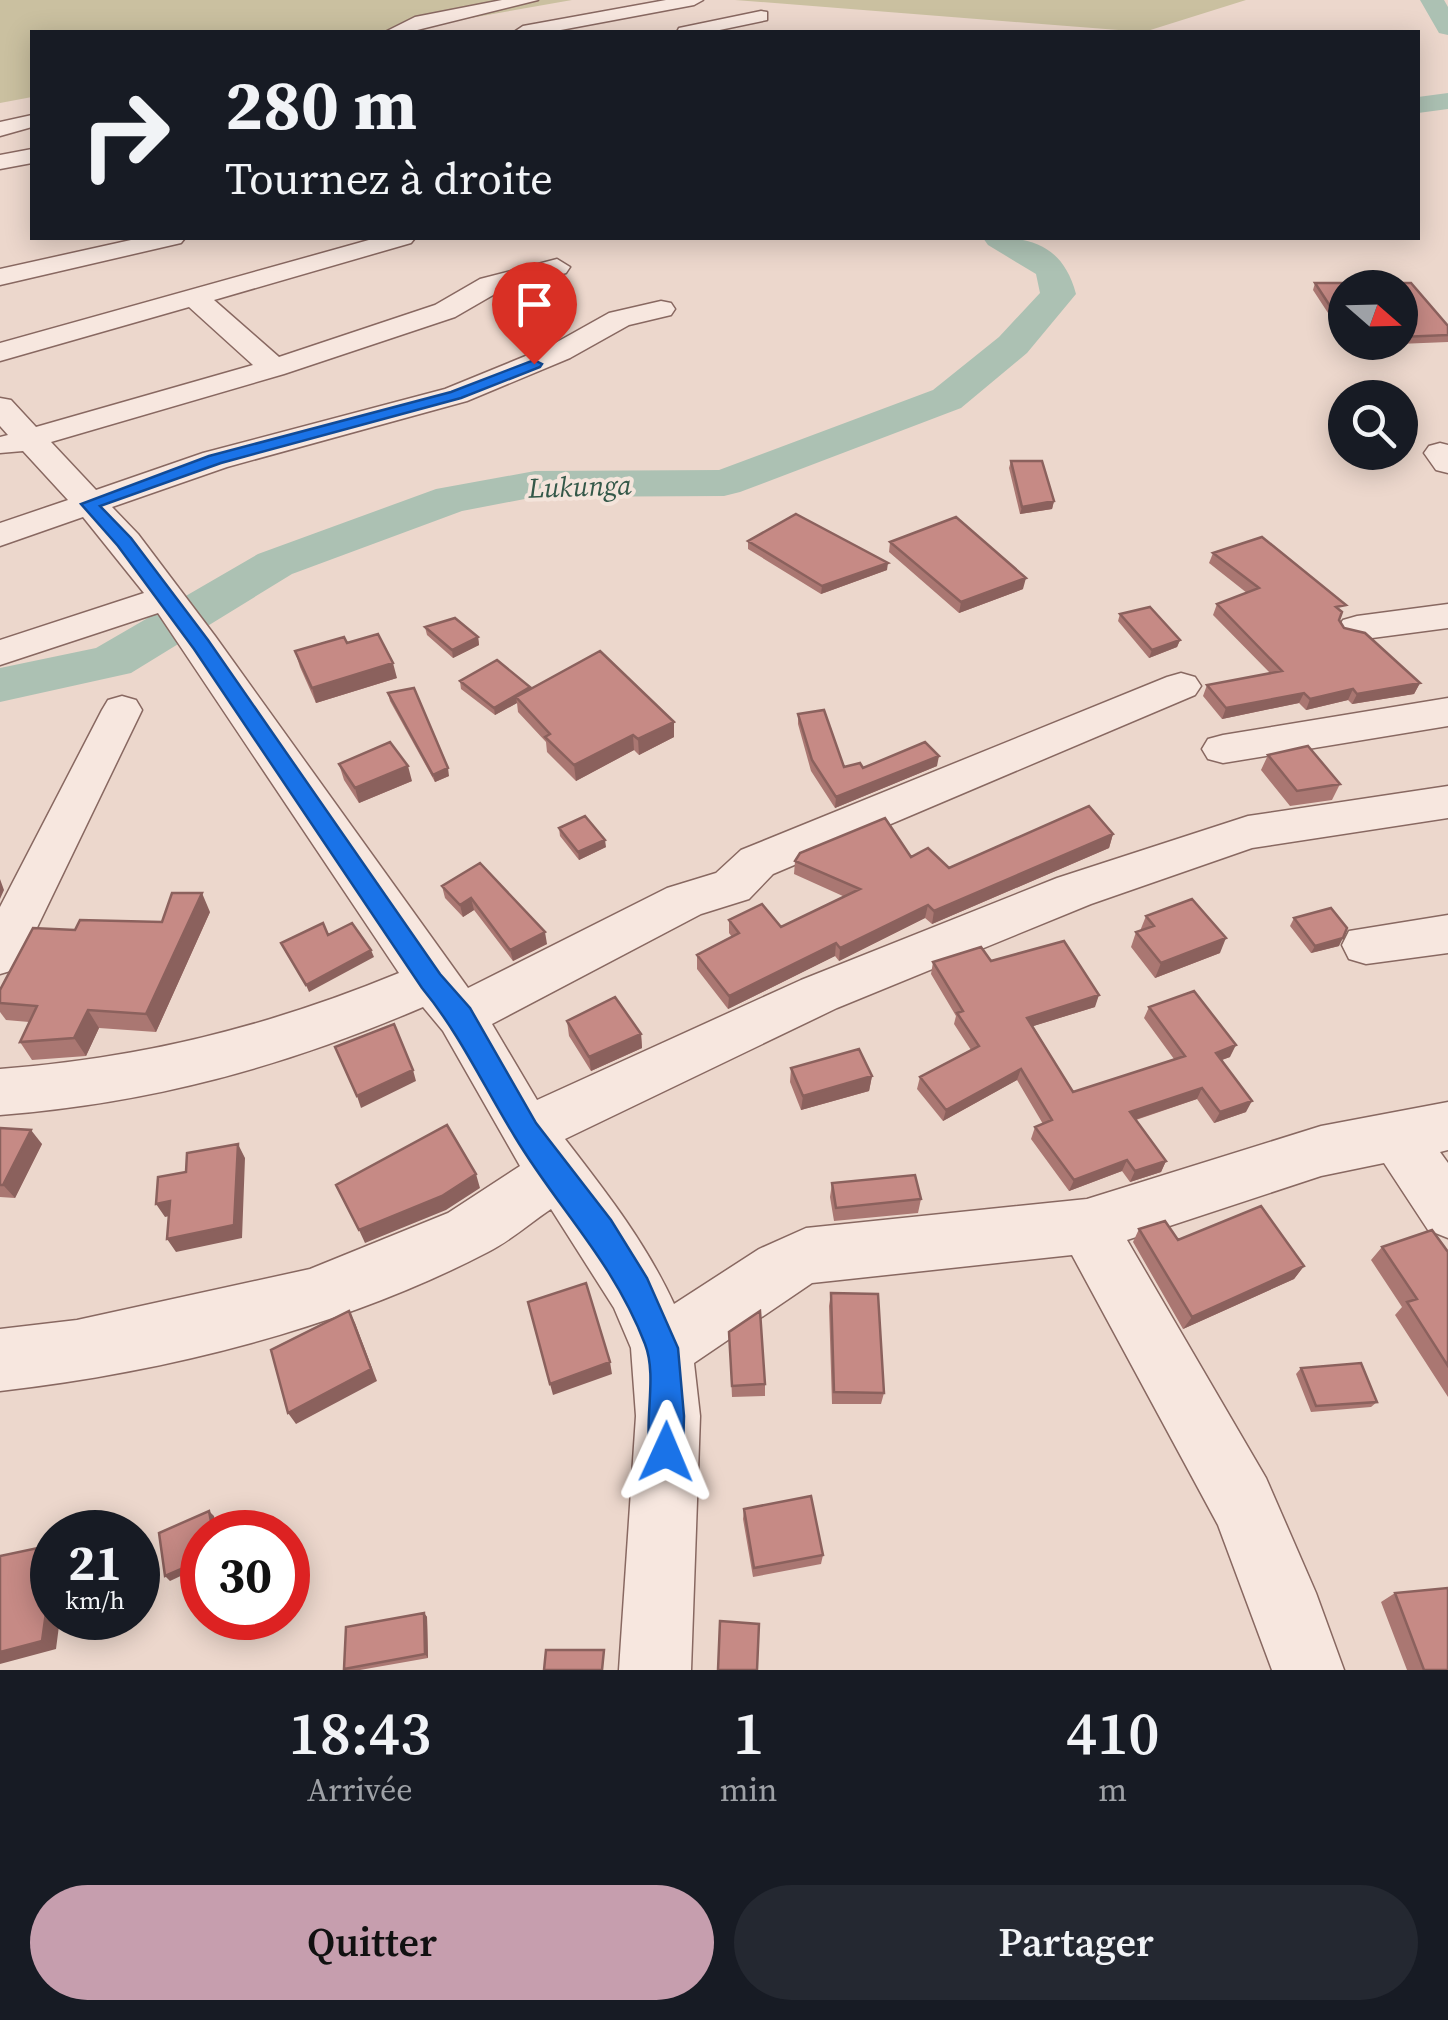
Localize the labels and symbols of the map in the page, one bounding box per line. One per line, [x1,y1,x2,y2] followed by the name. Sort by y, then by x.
[492,262,577,365] pin
[1328,270,1418,360] north arrow
[526,465,633,507] water label: Lukunga
[614,1400,718,1504] position arrow
[180,1510,310,1640] speed limit sign: 30

